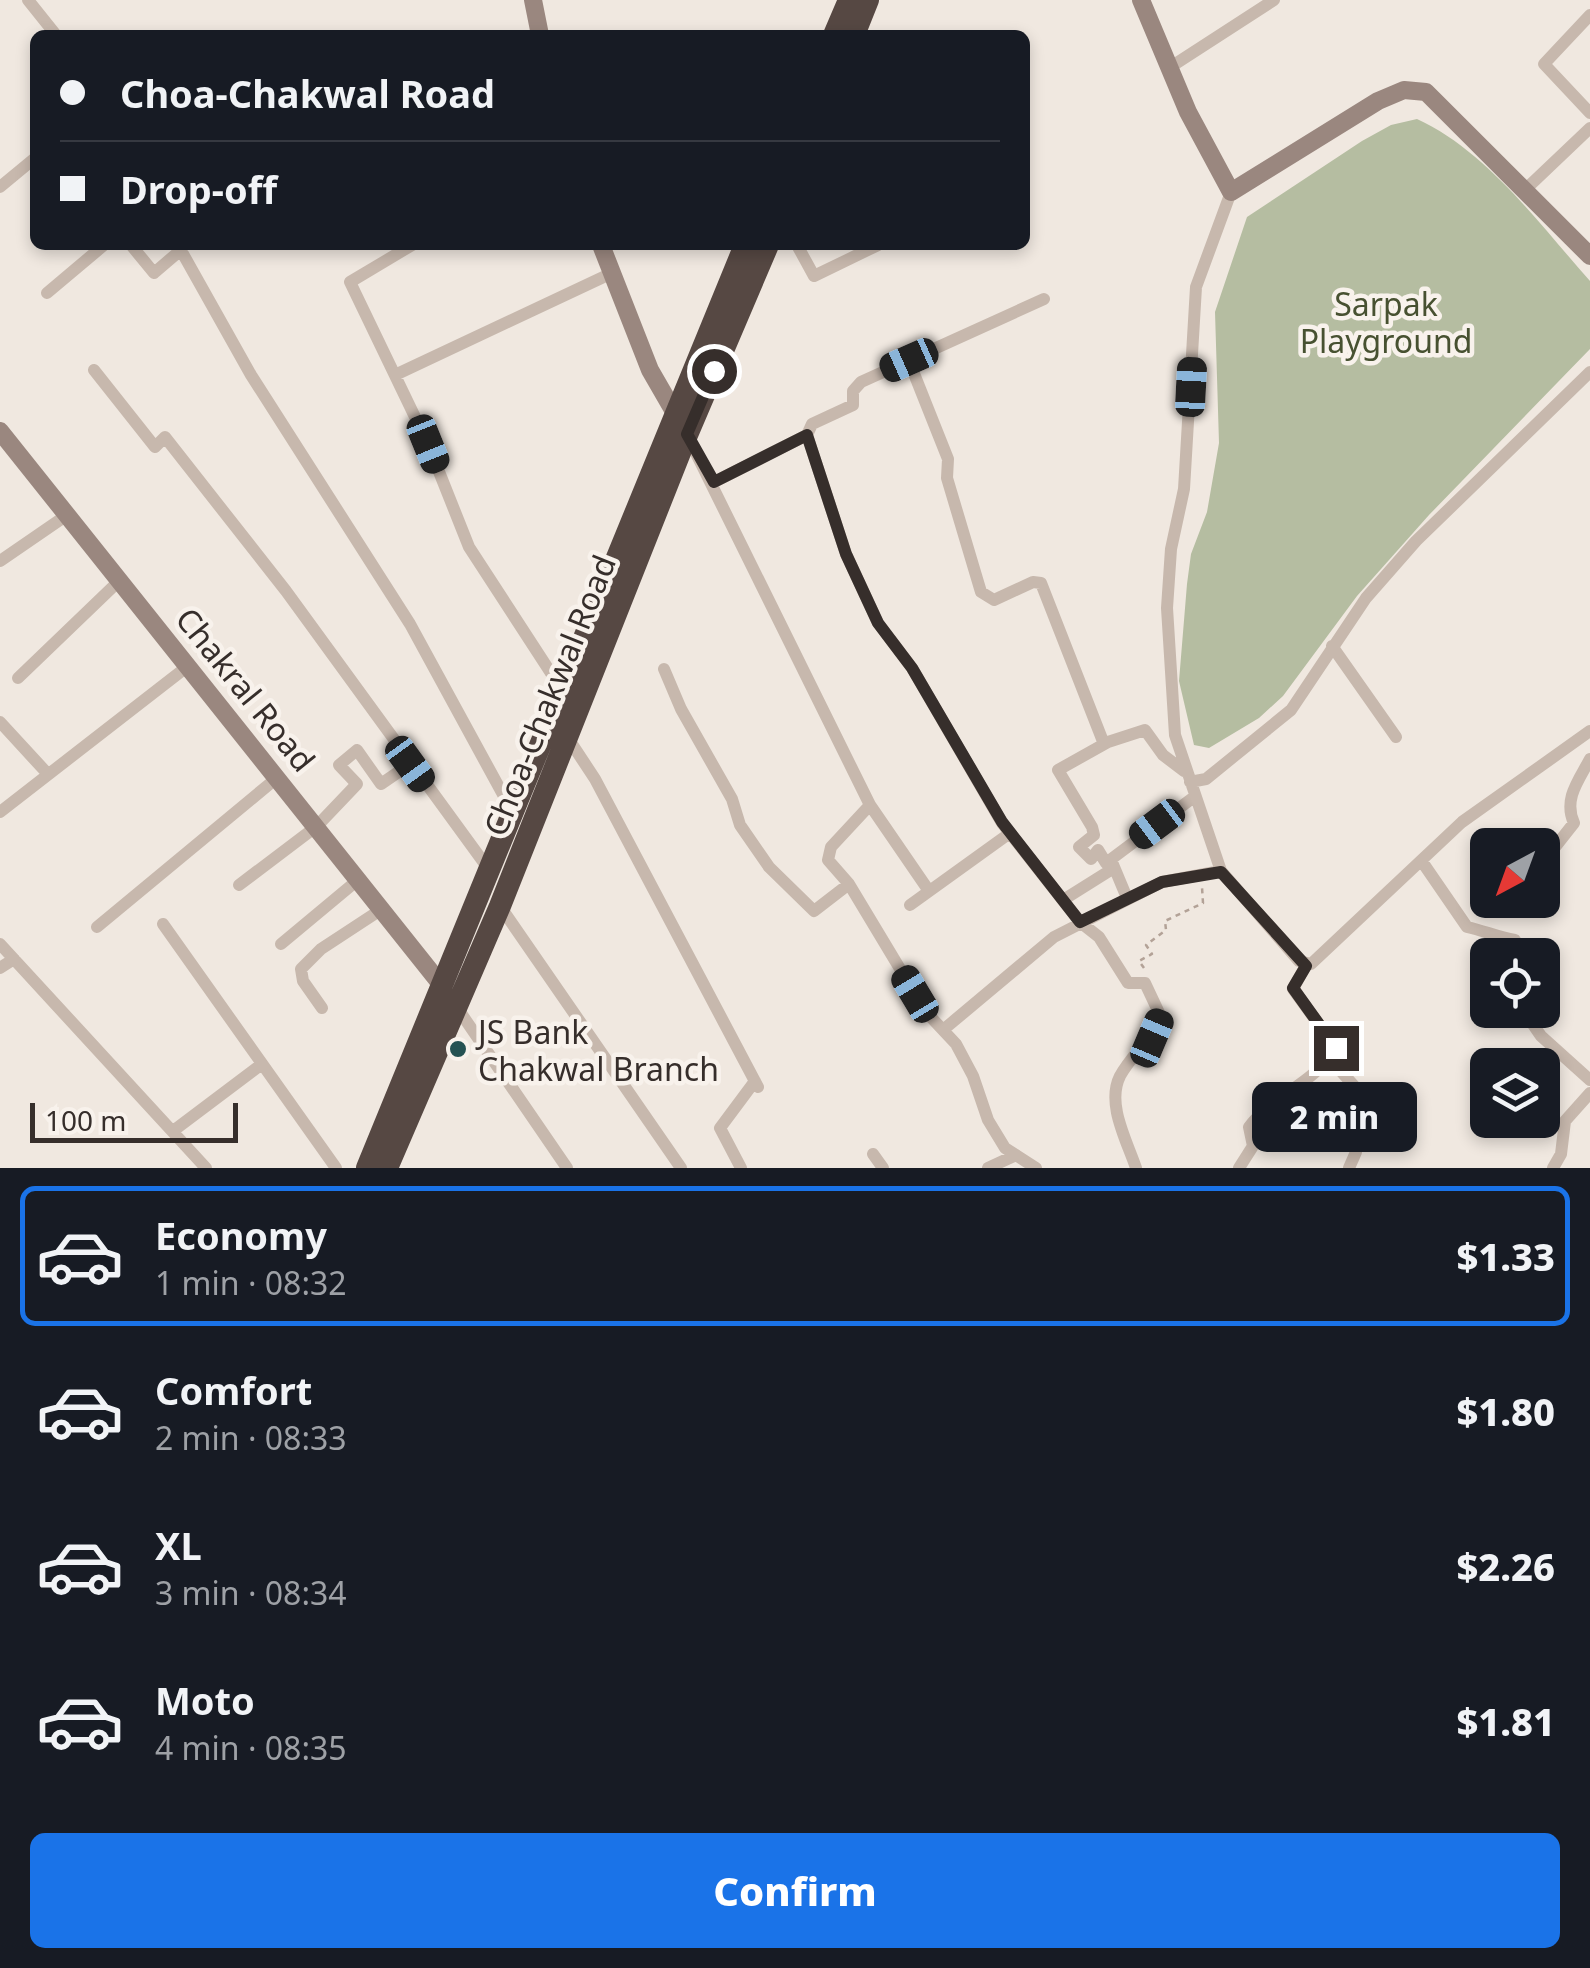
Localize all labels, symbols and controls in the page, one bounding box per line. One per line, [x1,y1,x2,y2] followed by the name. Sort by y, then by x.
[120,67,495,119] text: Choa-Chakwal Road
[120,163,277,215] text: Drop-off
[1300,282,1472,362] park label: Sarpak Playground
[875,334,943,386] car
[692,349,737,394] route start
[1174,356,1208,418] car
[403,411,453,477] car
[473,548,625,842] street label: Choa-Chakwal Road
[167,598,325,780] street label: Chakral Road
[380,731,440,797] car
[1124,794,1190,854] car
[1470,828,1560,918] north arrow
[1470,828,1560,1138] map controls
[1470,938,1560,1028] button: locate
[887,961,943,1027] car
[1126,1005,1178,1071] car
[475,1010,719,1090] place label: JS Bank Chakwal Branch
[1314,1026,1359,1071] route end
[447,1038,469,1060] marker: JS Bank Chakwal Branch
[1470,1048,1560,1138] button: layers
[1254,1083,1418,1153] callout: 2 min
[1290,1095,1379,1138] text: 2 min
[30,1098,238,1142] scale bar
[45,1101,127,1139] text: 100 m
[155,1209,327,1261] text: Economy
[35,1211,125,1301] icon: car
[1456,1230,1555,1282] text: $1.33
[155,1261,347,1304] text: 1 min · 08:32
[155,1364,312,1416] text: Comfort
[35,1366,125,1456] icon: car
[1456,1385,1555,1437] text: $1.80
[155,1416,347,1459] text: 2 min · 08:33
[155,1519,202,1571] text: XL
[35,1521,125,1611] icon: car
[1456,1540,1555,1592] text: $2.26
[155,1571,347,1614] text: 3 min · 08:34
[155,1674,255,1726] text: Moto
[35,1676,125,1766] icon: car
[1456,1695,1555,1747] text: $1.81
[155,1726,347,1769] text: 4 min · 08:35
[30,1833,1560,1948] button: Confirm

